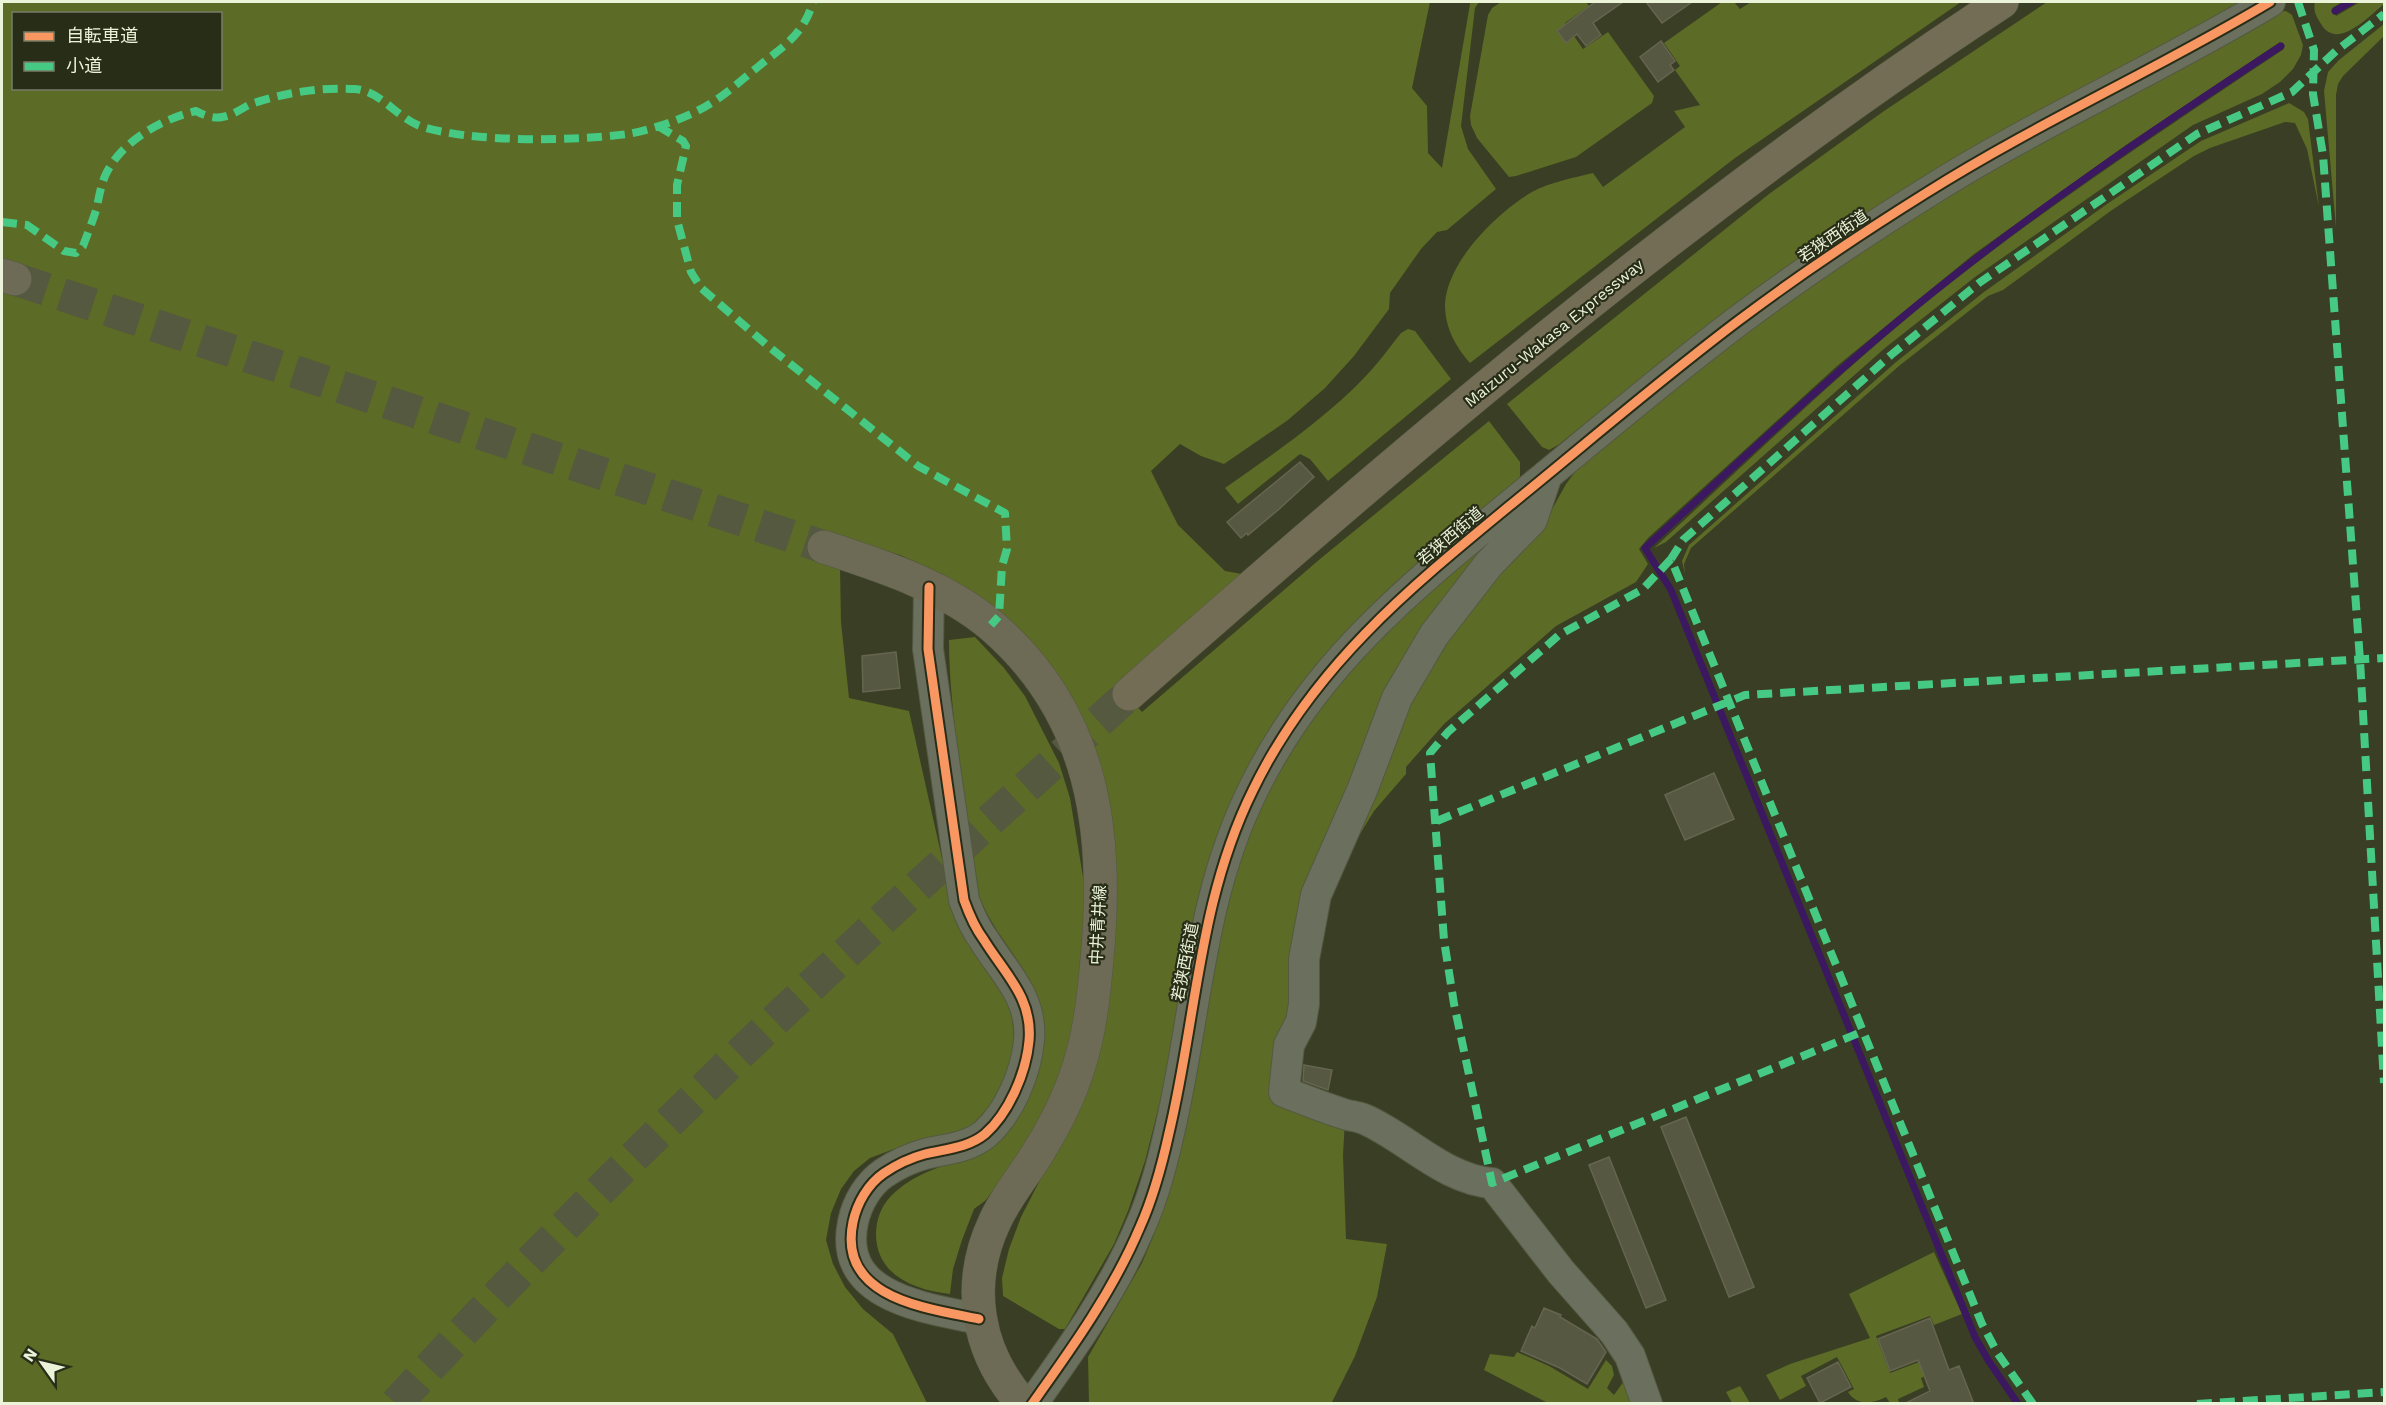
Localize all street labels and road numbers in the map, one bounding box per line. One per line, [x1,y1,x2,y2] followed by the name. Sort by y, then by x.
[1795,206,1871,266] street label: 若狭西街道
[1461,255,1648,411] street label: Maizuru-Wakasa Expressway
[1413,503,1487,569] street label: 若狭西街道
[1086,885,1110,965] street label: 中井青井線
[1168,921,1202,1003] street label: 若狭西街道

